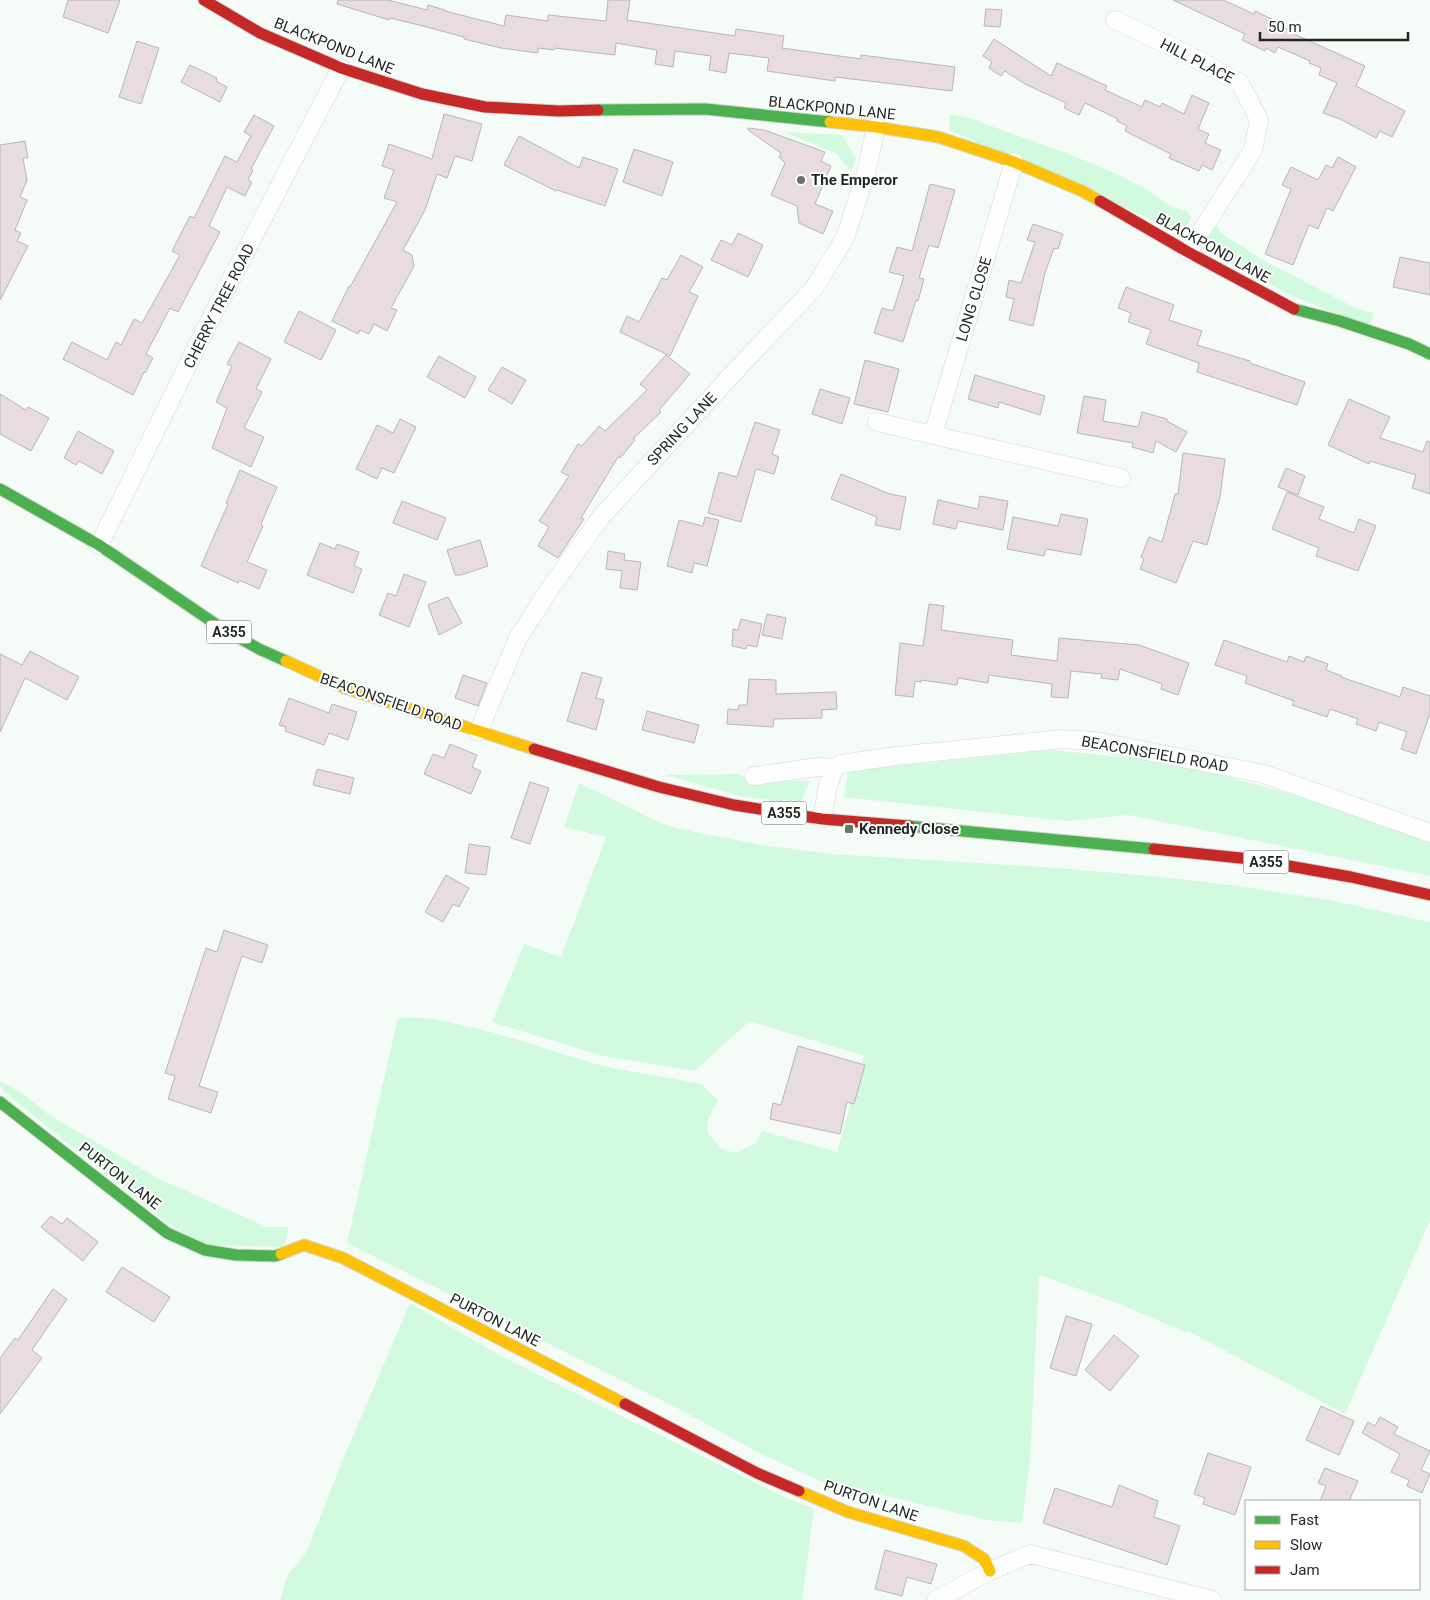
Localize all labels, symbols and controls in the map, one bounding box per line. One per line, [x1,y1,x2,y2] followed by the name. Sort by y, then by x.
[1260,10,1408,42] scale bar
[271,14,397,78] street label: BLACKPOND LANE
[1268,18,1302,36] text: 50 m
[1157,35,1237,87] street label: HILL PLACE
[768,92,897,124] street label: BLACKPOND LANE
[811,171,898,189] place label: The Emperor
[795,174,807,186] marker: The Emperor
[1153,209,1274,287] street label: BLACKPOND LANE
[180,241,258,371] street label: CHERRY TREE ROAD
[953,254,996,344] street label: LONG CLOSE
[644,388,721,469] street label: SPRING LANE
[206,620,252,644] road number: A355
[318,669,464,735] street label: BEACONSFIELD ROAD
[1080,732,1230,776] street label: BEACONSFIELD ROAD
[762,801,806,824] road number: A355
[859,820,959,838] place label: Kennedy Close
[843,823,855,835] marker: Kennedy Close
[1244,850,1288,874] road number: A355
[76,1139,165,1214] street label: PURTON LANE
[447,1290,543,1351] street label: PURTON LANE
[821,1476,921,1526] street label: PURTON LANE
[1245,1500,1420,1590] legend
[1290,1511,1319,1529] text: Fast
[1290,1536,1322,1554] text: Slow
[1290,1561,1320,1579] text: Jam

